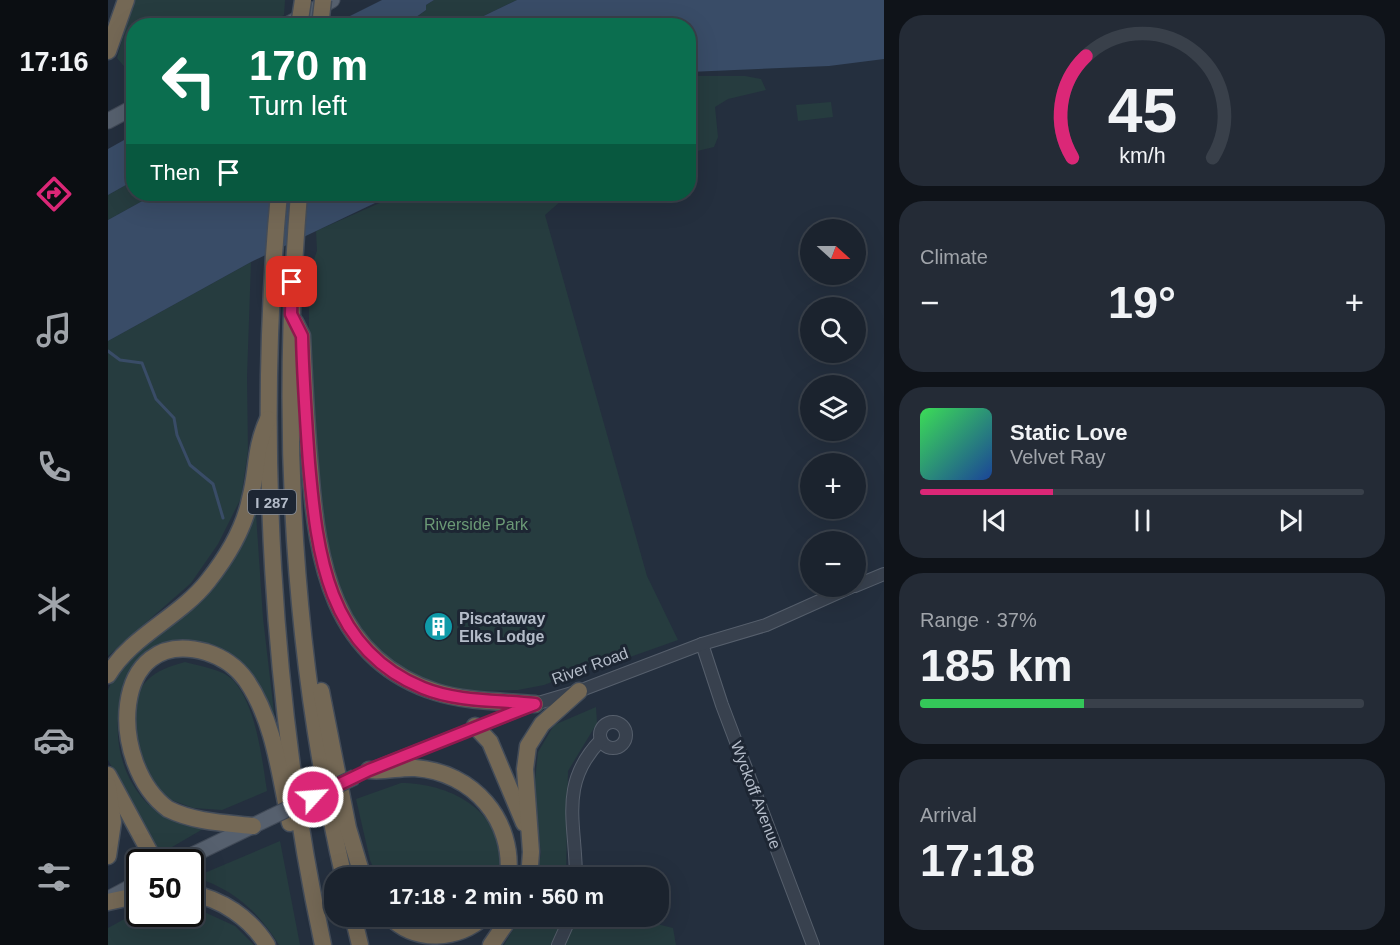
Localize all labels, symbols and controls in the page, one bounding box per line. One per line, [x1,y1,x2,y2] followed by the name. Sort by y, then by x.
[150,42,228,120] icon: left
[249,42,368,89] text: 170 m
[19,47,89,77] text: 17:16
[1107,76,1177,145] text: 45
[249,91,347,121] text: Turn left
[1119,144,1165,168] text: km/h
[212,156,245,189] icon: arrive
[150,160,200,185] text: Then
[33,173,75,215] icon: directions
[800,219,866,285] north arrow
[800,219,866,597] map controls
[920,246,988,268] text: Climate
[266,256,317,307] pin
[275,265,308,298] icon: arrive
[1108,277,1176,328] text: 19°
[920,284,939,321] text: −
[1345,284,1364,321] text: +
[800,297,866,363] button: search
[33,309,75,351] icon: music
[800,375,866,441] button: layers
[1010,420,1127,445] text: Static Love
[33,446,75,488] icon: phone
[1010,446,1106,468] text: Velvet Ray
[800,453,866,519] button: +
[248,490,296,514] road number: I 287
[978,504,1011,537] icon: previous
[1126,504,1159,537] icon: pause
[1274,504,1307,537] icon: next
[424,516,529,533] park label: Riverside Park
[800,531,866,597] button: −
[33,583,75,625] icon: climate
[920,609,1037,631] text: Range · 37%
[459,610,545,645] place label: Piscataway Elks Lodge
[422,611,454,643] building icon: Piscataway Elks Lodge
[920,640,1073,691] text: 185 km
[549,644,631,688] street label: River Road
[33,719,75,761] icon: car
[728,739,784,851] street label: Wyckoff Avenue
[281,765,345,829] position arrow
[920,804,977,826] text: Arrival
[920,835,1035,886] text: 17:18
[126,849,204,927] speed limit sign: 50
[33,856,75,898] icon: filters
[389,884,604,909] text: 17:18 · 2 min · 560 m

